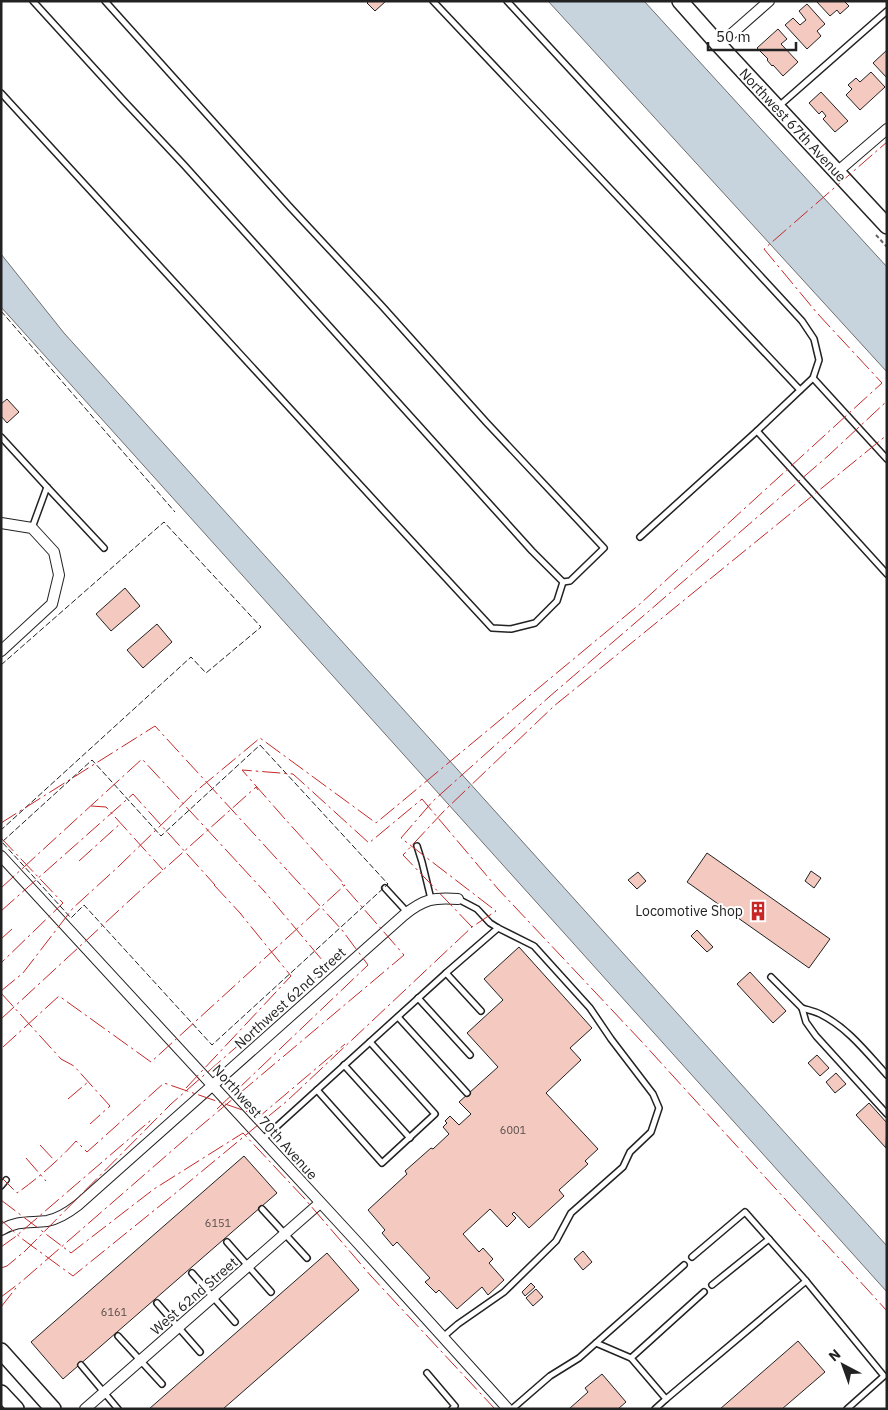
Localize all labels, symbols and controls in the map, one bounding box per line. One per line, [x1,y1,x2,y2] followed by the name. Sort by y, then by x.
[708,20,796,52] scale bar
[716,27,751,46] text: 50 m
[736,64,851,186] street label: Northwest 67th Avenue
[747,900,769,922] building icon: Locomotive Shop
[635,902,743,920] place label: Locomotive Shop
[231,943,349,1053] street label: Northwest 62nd Street
[209,1061,322,1184] street label: Northwest 70th Avenue
[500,1123,527,1137] house number: 6001
[205,1216,232,1230] house number: 6151
[147,1253,241,1339] street label: West 62nd Street
[101,1305,128,1319] house number: 6161
[818,1340,868,1390] north arrow
[825,1345,844,1365] text: N

